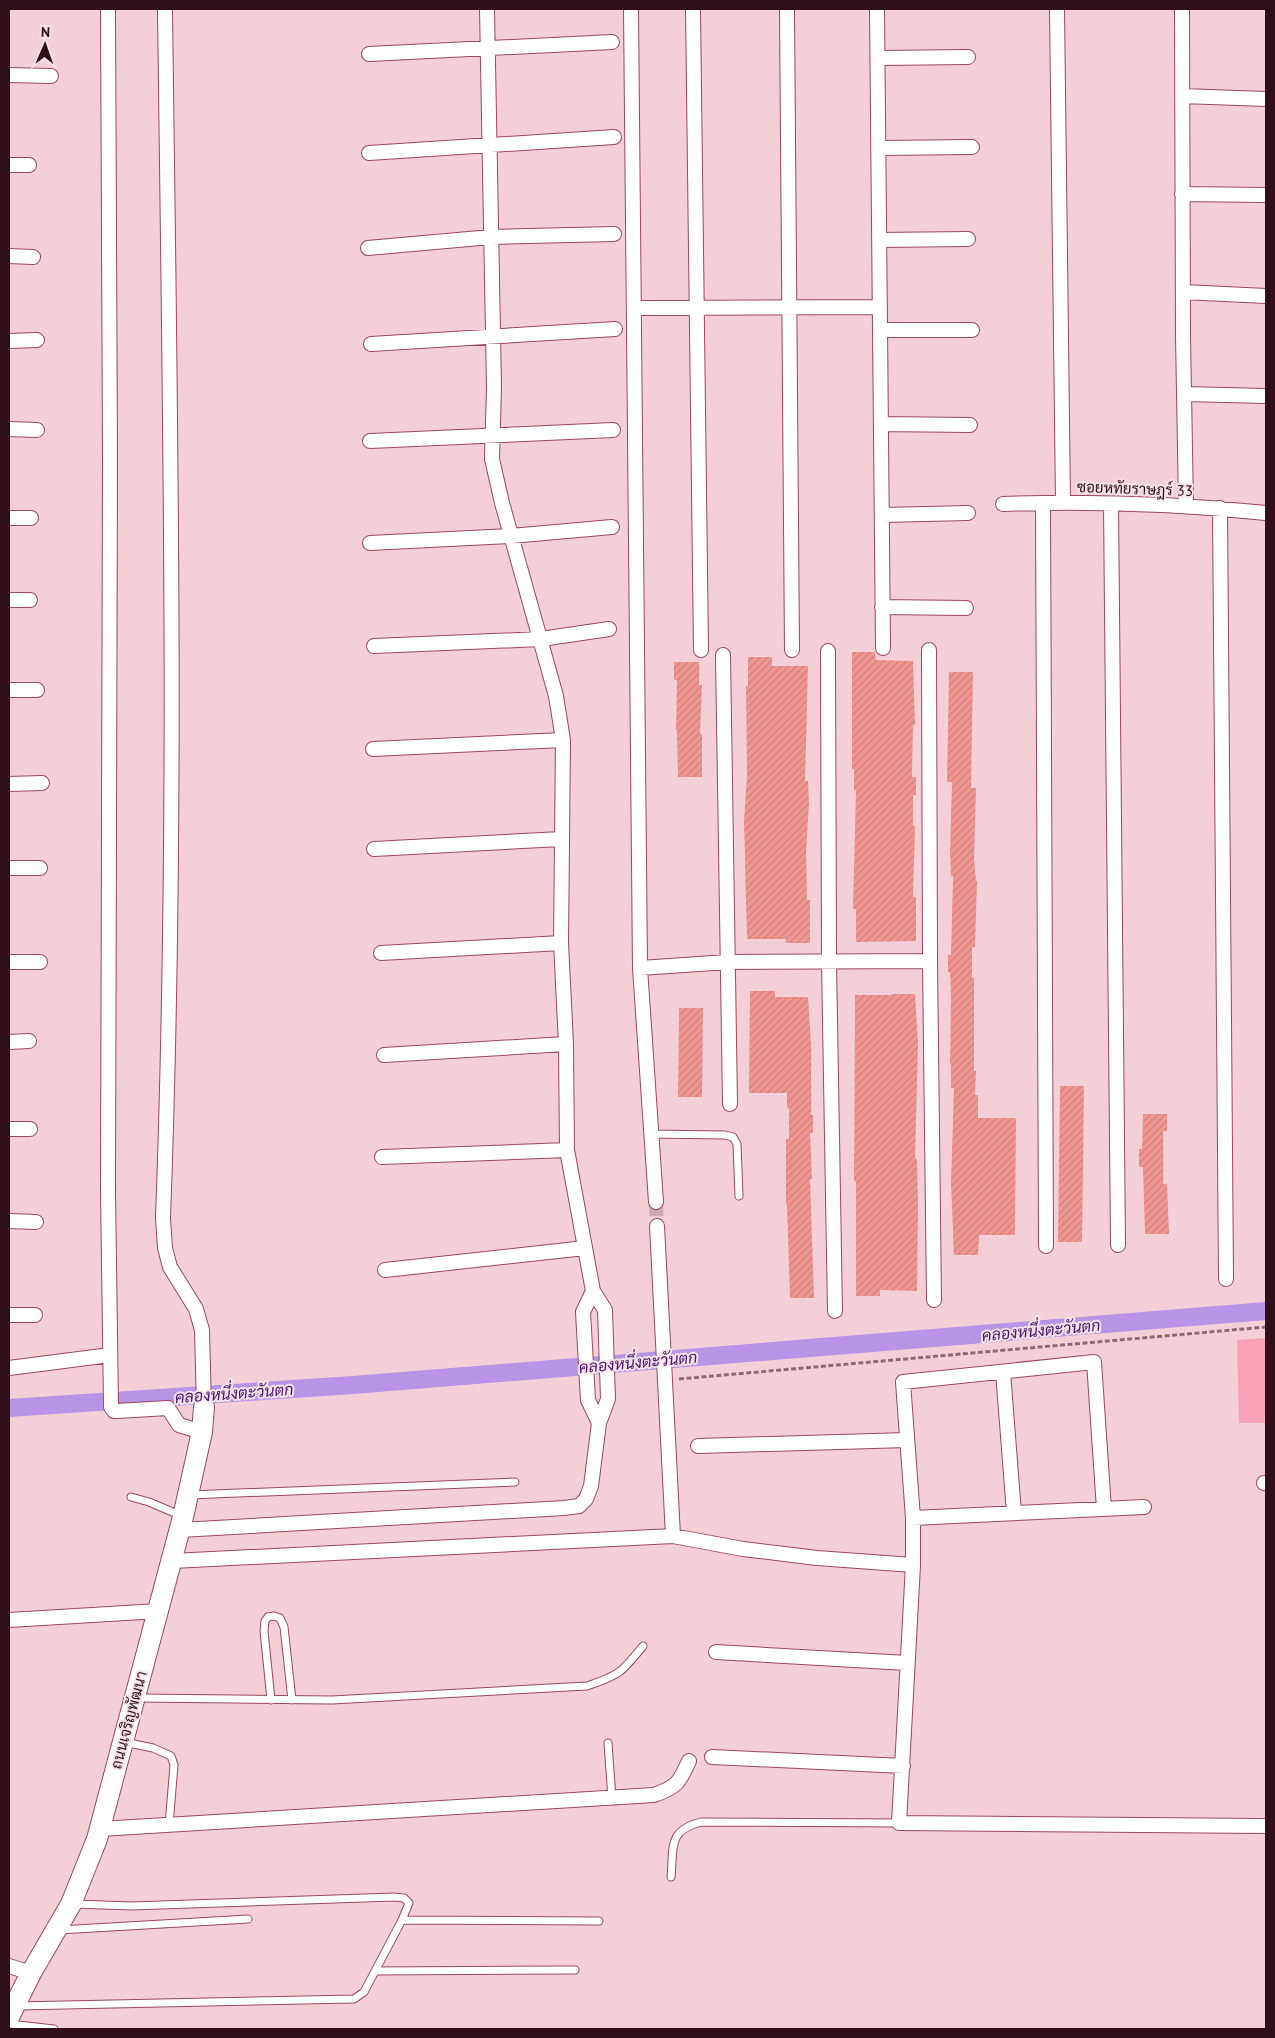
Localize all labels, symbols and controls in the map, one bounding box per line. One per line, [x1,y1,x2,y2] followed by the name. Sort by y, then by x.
[20,20,70,70] north arrow
[41,23,50,41] text: N
[1077,477,1193,501] street label: ซอยหทัยราษฎร์ 33
[981,1311,1101,1345] water label: คลองหนึ่งตะวันตก
[578,1343,698,1377] water label: คลองหนึ่งตะวันตก
[174,1375,294,1407] water label: คลองหนึ่งตะวันตก
[106,1669,151,1771] street label: ถนนเจริญพัฒนา

